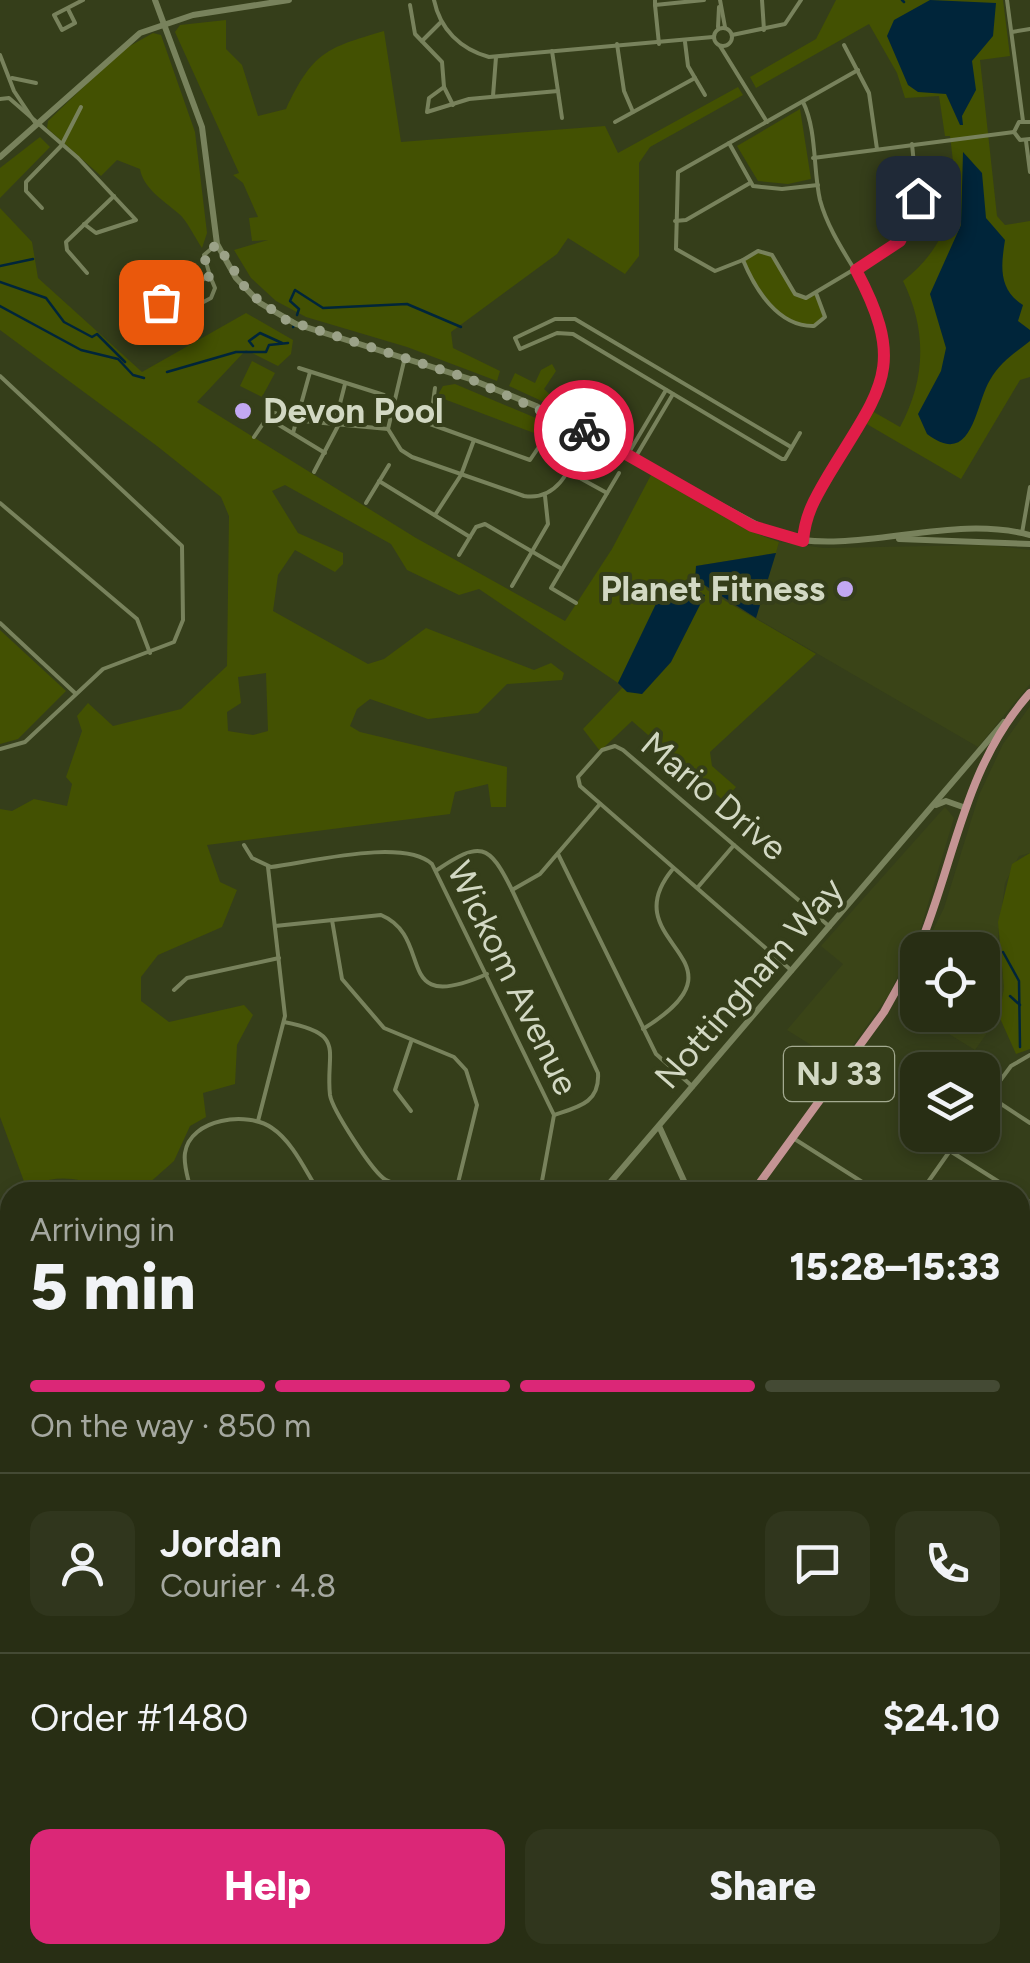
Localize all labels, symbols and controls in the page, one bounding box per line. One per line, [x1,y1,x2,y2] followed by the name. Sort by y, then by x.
[876,156,961,241] pin
[891,171,946,226] icon: home
[119,260,204,345] pin
[134,275,189,330] icon: bag
[534,380,634,480] courier
[263,390,444,432] place label: Devon Pool
[232,400,254,422] marker: Devon Pool
[557,403,612,458] icon: bike
[600,568,825,610] place label: Planet Fitness
[834,578,856,600] marker: Planet Fitness
[633,723,795,869] street label: Mario Drive
[438,854,588,1102] street label: Wickom Avenue
[646,868,853,1097] street label: Nottingham Way
[900,932,1000,1152] map controls
[900,932,1000,1032] button: locate
[784,1047,894,1101] road number: NJ 33
[900,1052,1000,1152] button: layers
[30,1211,175,1249] text: Arriving in
[790,1244,1000,1290] text: 15:28–15:33
[30,1247,196,1325] text: 5 min
[30,1407,311,1445] text: On the way · 850 m
[30,1511,135,1616] button: person
[765,1511,870,1616] button: chat
[895,1511,1000,1616] button: phone
[160,1521,282,1567] text: Jordan
[160,1567,336,1605] text: Courier · 4.8
[30,1695,248,1741] text: Order #1480
[883,1695,1000,1741] text: $24.10
[30,1829,505,1944] button: Help
[525,1829,1000,1944] button: Share

